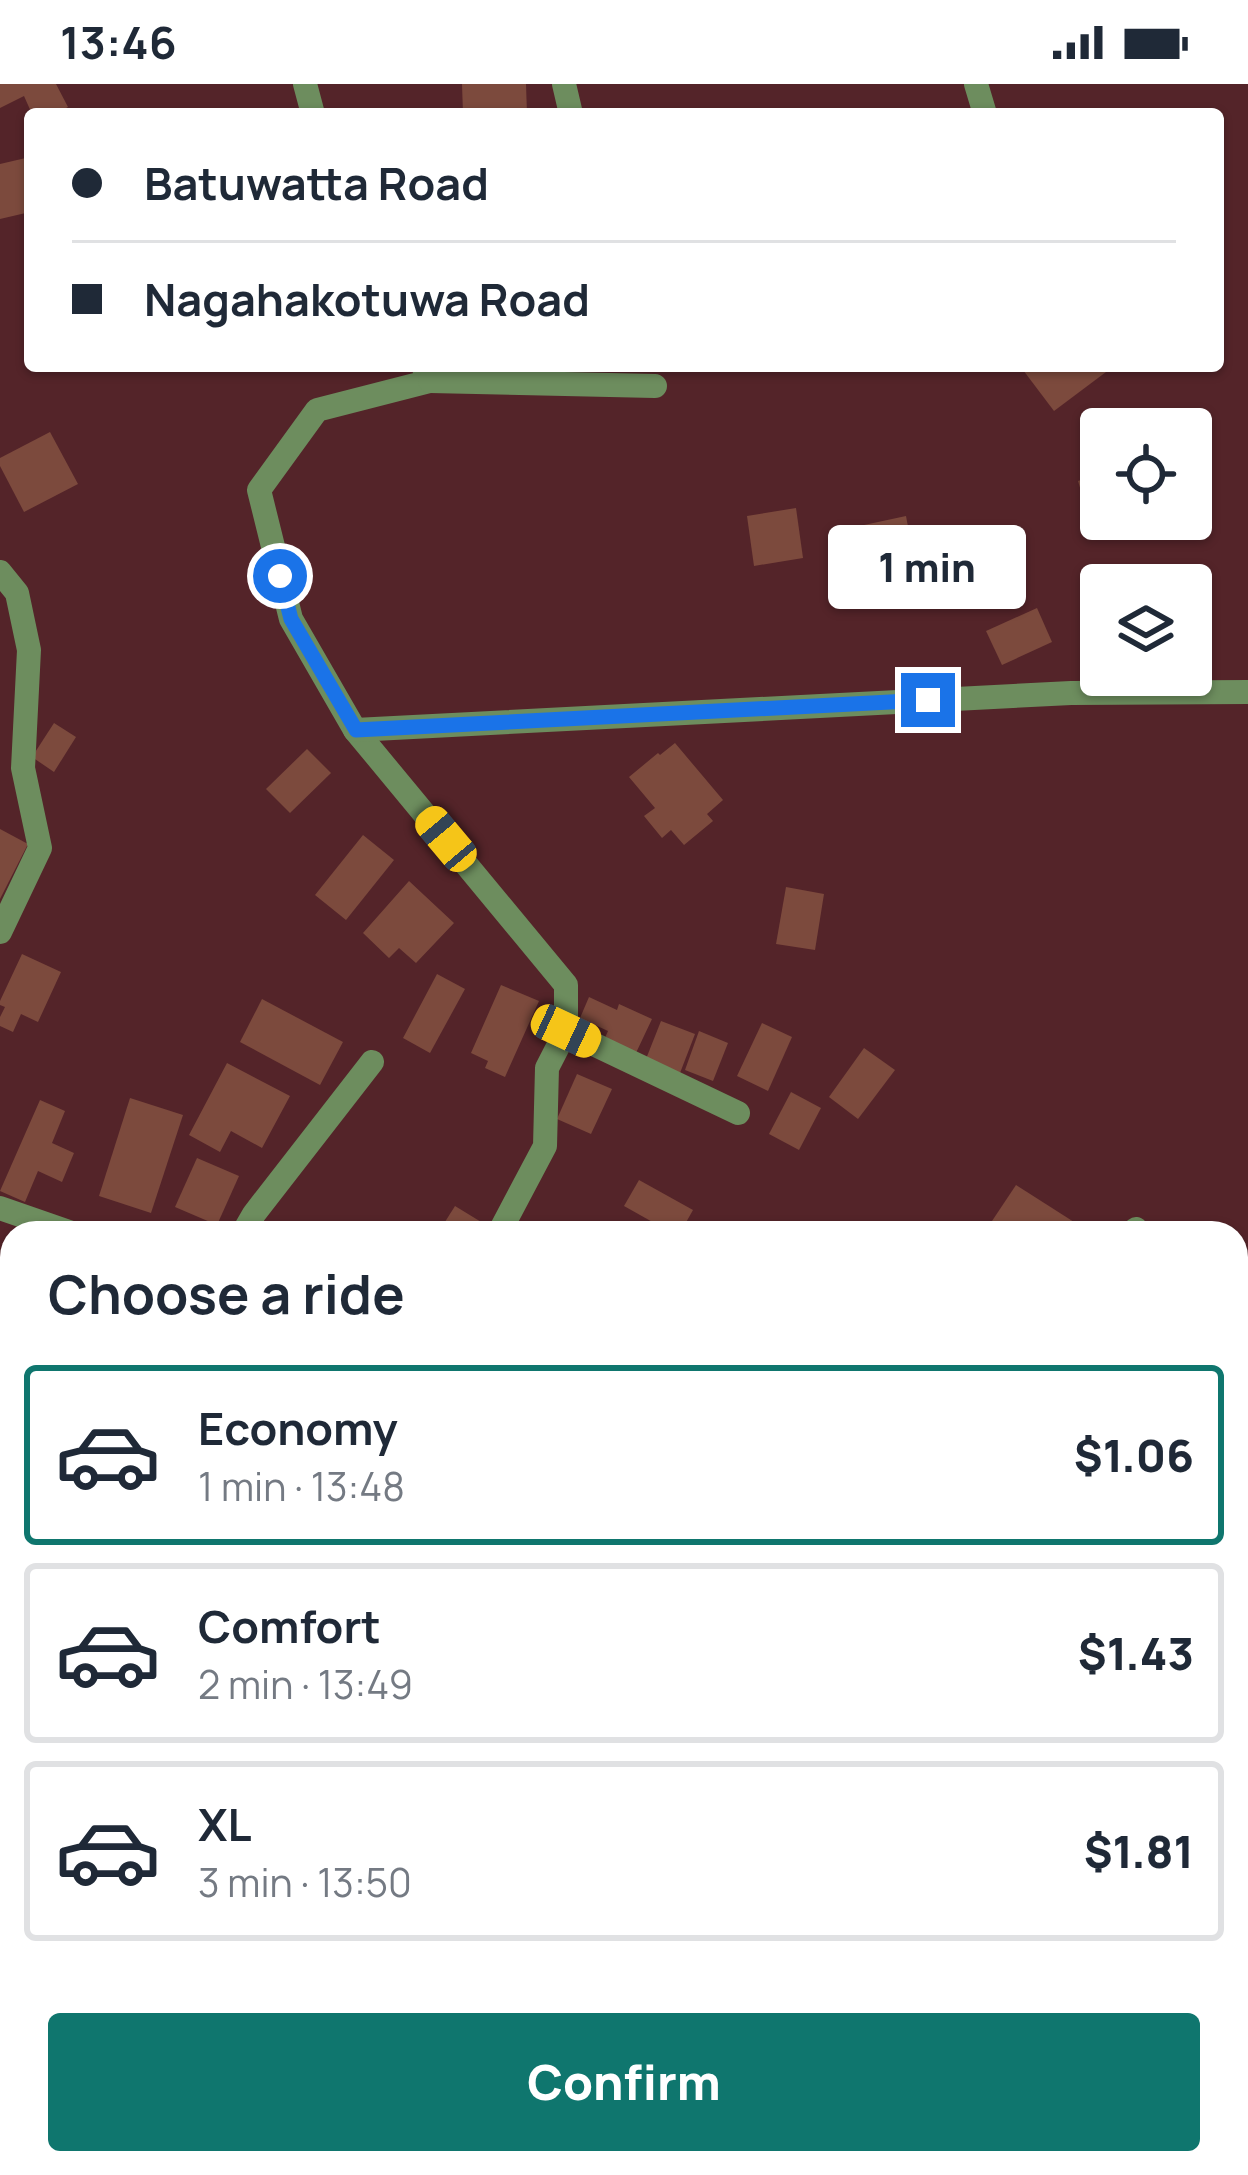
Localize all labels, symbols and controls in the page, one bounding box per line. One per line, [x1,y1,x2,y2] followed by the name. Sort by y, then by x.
[60,11,177,73] text: 13:46
[144,152,489,214] text: Batuwatta Road
[144,268,590,330] text: Nagahakotuwa Road
[1080,408,1212,696] map controls
[1080,408,1212,540] button: locate
[829,526,1027,610] callout: 1 min
[878,540,976,594] text: 1 min
[253,549,307,603] route start
[1080,564,1212,696] button: layers
[901,673,955,727] route end
[409,800,483,878] car
[526,999,606,1063] car
[48,1256,405,1330] text: Choose a ride
[198,1397,398,1459] text: Economy
[54,1401,162,1509] icon: car
[1074,1424,1194,1486] text: $1.06
[198,1459,405,1513] text: 1 min · 13:48
[198,1595,381,1657] text: Comfort
[54,1599,162,1707] icon: car
[1078,1622,1194,1684] text: $1.43
[198,1657,413,1711] text: 2 min · 13:49
[198,1793,252,1855] text: XL
[54,1797,162,1905] icon: car
[1084,1820,1194,1882] text: $1.81
[198,1855,412,1909] text: 3 min · 13:50
[48,2013,1200,2151] button: Confirm

